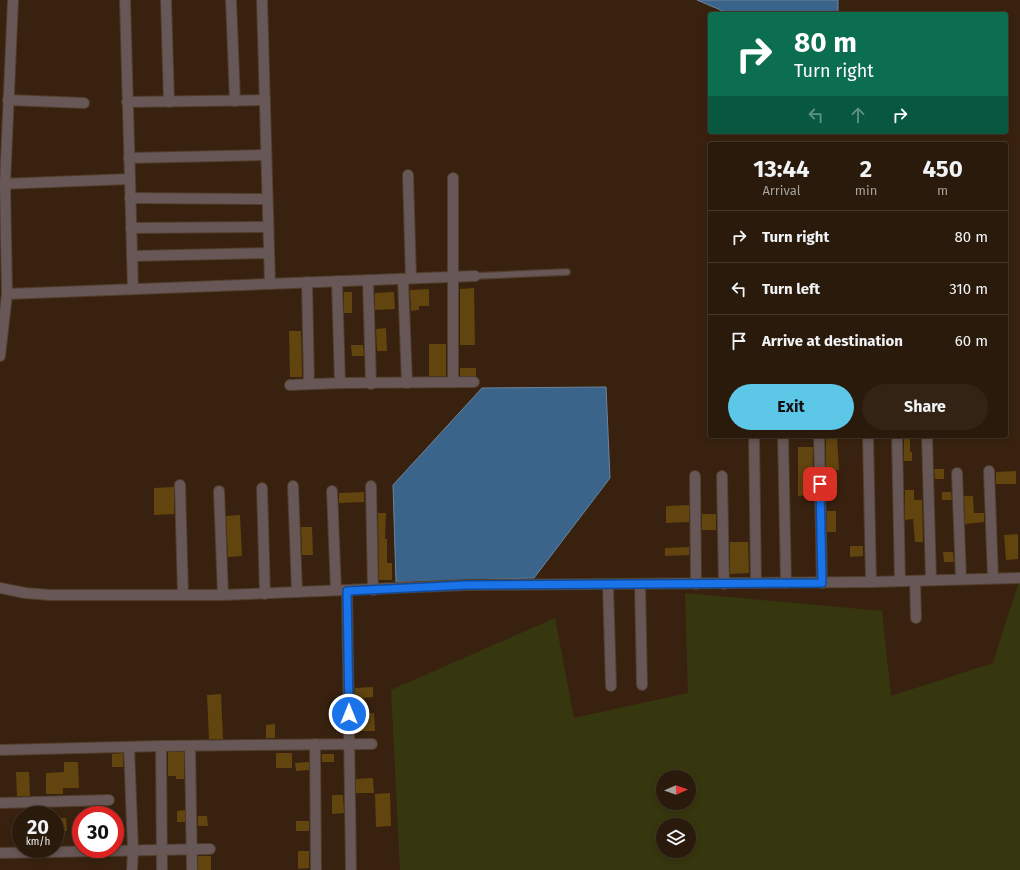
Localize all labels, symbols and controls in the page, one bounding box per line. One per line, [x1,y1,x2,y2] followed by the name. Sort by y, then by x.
[794,26,857,59] text: 80 m
[728,28,780,80] icon: right
[794,60,874,82] text: Turn right
[805,104,827,126] icon: left
[847,104,869,126] icon: ahead
[889,104,911,126] icon: right
[753,155,810,183] text: 13:44
[860,155,872,183] text: 2
[923,155,963,183] text: 450
[762,183,800,198] text: Arrival
[855,183,877,198] text: min
[937,183,948,198] text: m
[728,226,750,248] icon: right
[762,228,829,246] text: Turn right
[955,228,988,246] text: 80 m
[728,278,750,300] icon: left
[762,280,820,298] text: Turn left
[949,280,988,298] text: 310 m
[728,330,750,352] icon: arrive
[762,332,903,350] text: Arrive at destination
[955,332,988,350] text: 60 m
[728,384,854,430] button: Exit
[862,384,988,430] button: Share
[803,467,837,501] pin
[809,473,831,495] icon: arrive
[328,693,370,735] position arrow
[656,770,696,810] north arrow
[656,770,696,858] map controls
[72,806,124,858] speed limit sign: 30
[27,815,49,839] text: 20
[656,818,696,858] button: layers
[26,836,50,848] text: km/h

